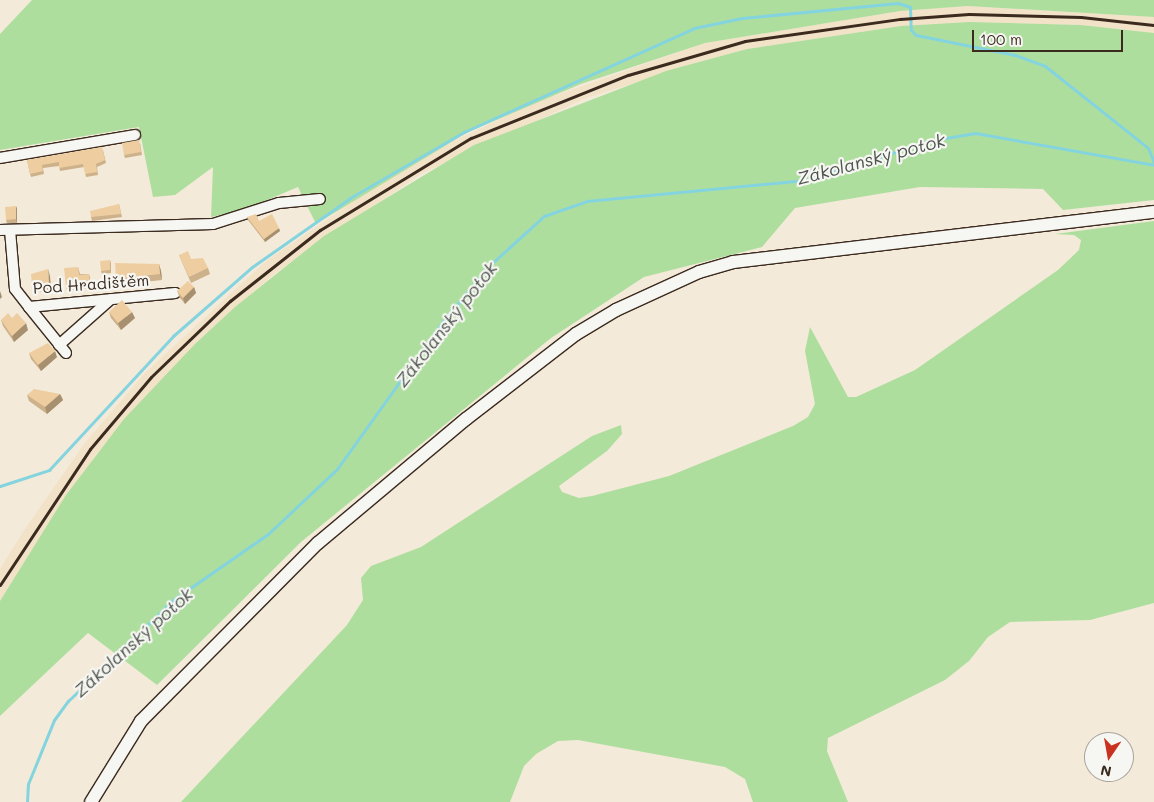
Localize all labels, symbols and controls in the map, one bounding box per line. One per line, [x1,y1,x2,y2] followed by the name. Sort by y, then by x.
[974,20,1125,52] scale bar
[980,29,1022,49] text: 100 m
[794,129,948,189] water label: Zákolanský potok
[390,257,502,391] water label: Zákolanský potok
[32,270,150,298] street label: Pod Hradištěm
[69,583,197,701] water label: Zákolanský potok
[1084,732,1134,782] north arrow
[1099,761,1113,782] text: N

